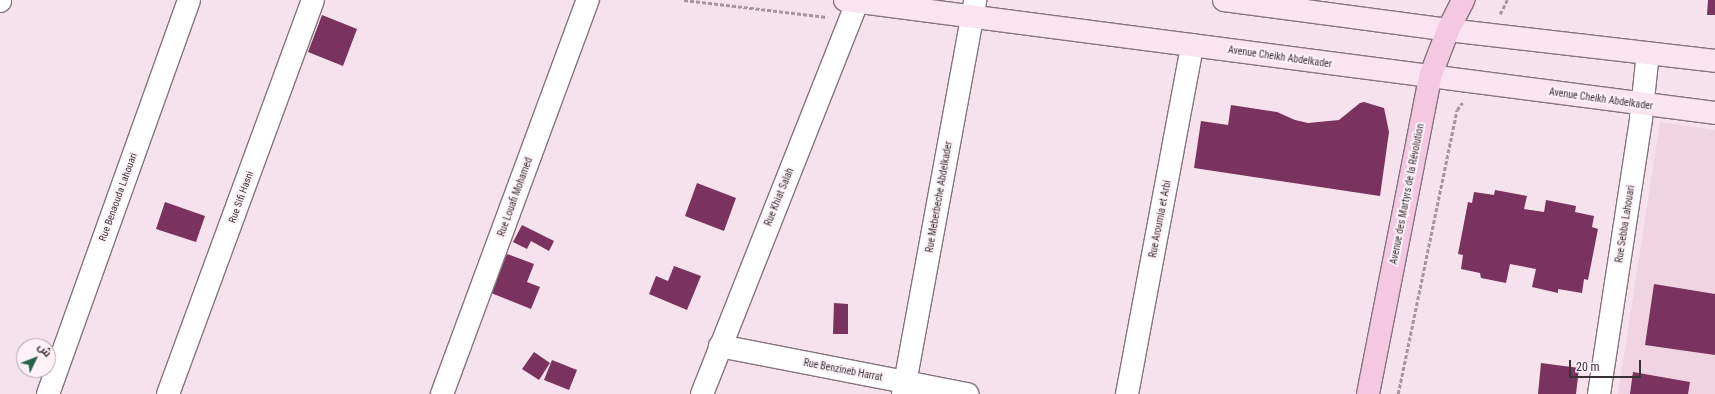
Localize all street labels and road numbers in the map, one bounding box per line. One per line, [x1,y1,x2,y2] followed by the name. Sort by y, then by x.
[1227,44,1333,70] street label: Avenue Cheikh Abdelkader
[1548,86,1654,112] street label: Avenue Cheikh Abdelkader
[1387,123,1427,265] street label: Avenue des Martyrs de la Révolution
[923,140,955,254] street label: Rue Meberbeche Abdelkader
[96,151,140,243] street label: Rue Benaouda Lahouari
[495,156,535,238] street label: Rue Louafi Mohamed
[762,166,796,228] street label: Rue Khiat Salah
[226,169,256,225] street label: Rue Sifi Hasni
[1147,179,1173,259] street label: Rue Aroumia et Arbi
[1613,184,1637,264] street label: Rue Sebba Lahouari
[802,356,884,384] street label: Rue Benzineb Harrat

